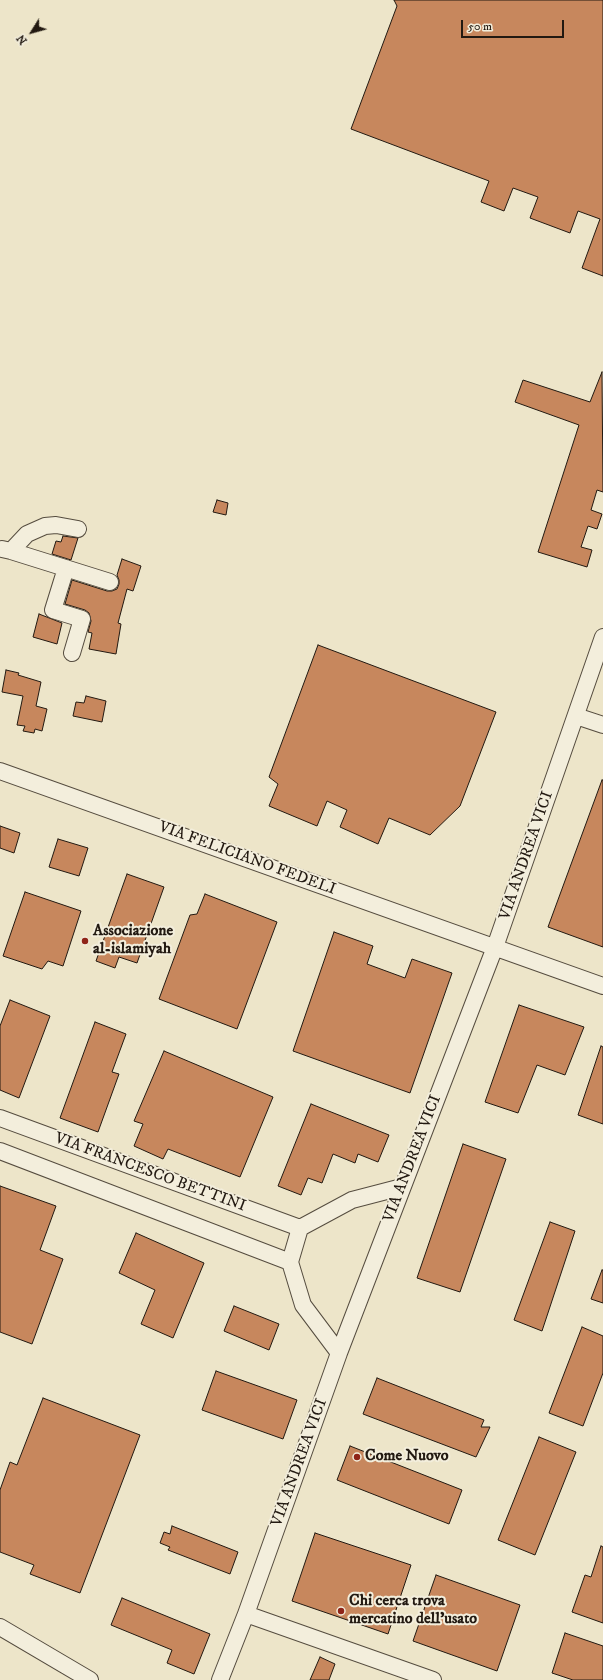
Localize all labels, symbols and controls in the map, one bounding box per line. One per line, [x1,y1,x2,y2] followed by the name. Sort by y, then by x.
[12,12,52,52] north arrow
[463,12,566,38] scale bar
[468,19,492,34] text: 50 m
[14,31,31,47] text: N
[496,789,558,923] street label: VIA ANDREA VICI
[156,818,338,900] street label: VIA FELICIANO FEDELI
[93,922,173,960] place label: Associazione al-islamiyah
[80,936,90,946] marker: Associazione al-islamiyah
[380,1093,446,1225] street label: VIA ANDREA VICI
[52,1129,248,1217] street label: VIA FRANCESCO BETTINI
[268,1396,332,1530] street label: VIA ANDREA VICI
[365,1447,448,1467] place label: Come Nuovo
[352,1452,362,1462] marker: Come Nuovo
[349,1592,477,1630] place label: Chi cerca trova mercatino dell'usato
[336,1606,346,1616] marker: Chi cerca trova mercatino dell'usato

